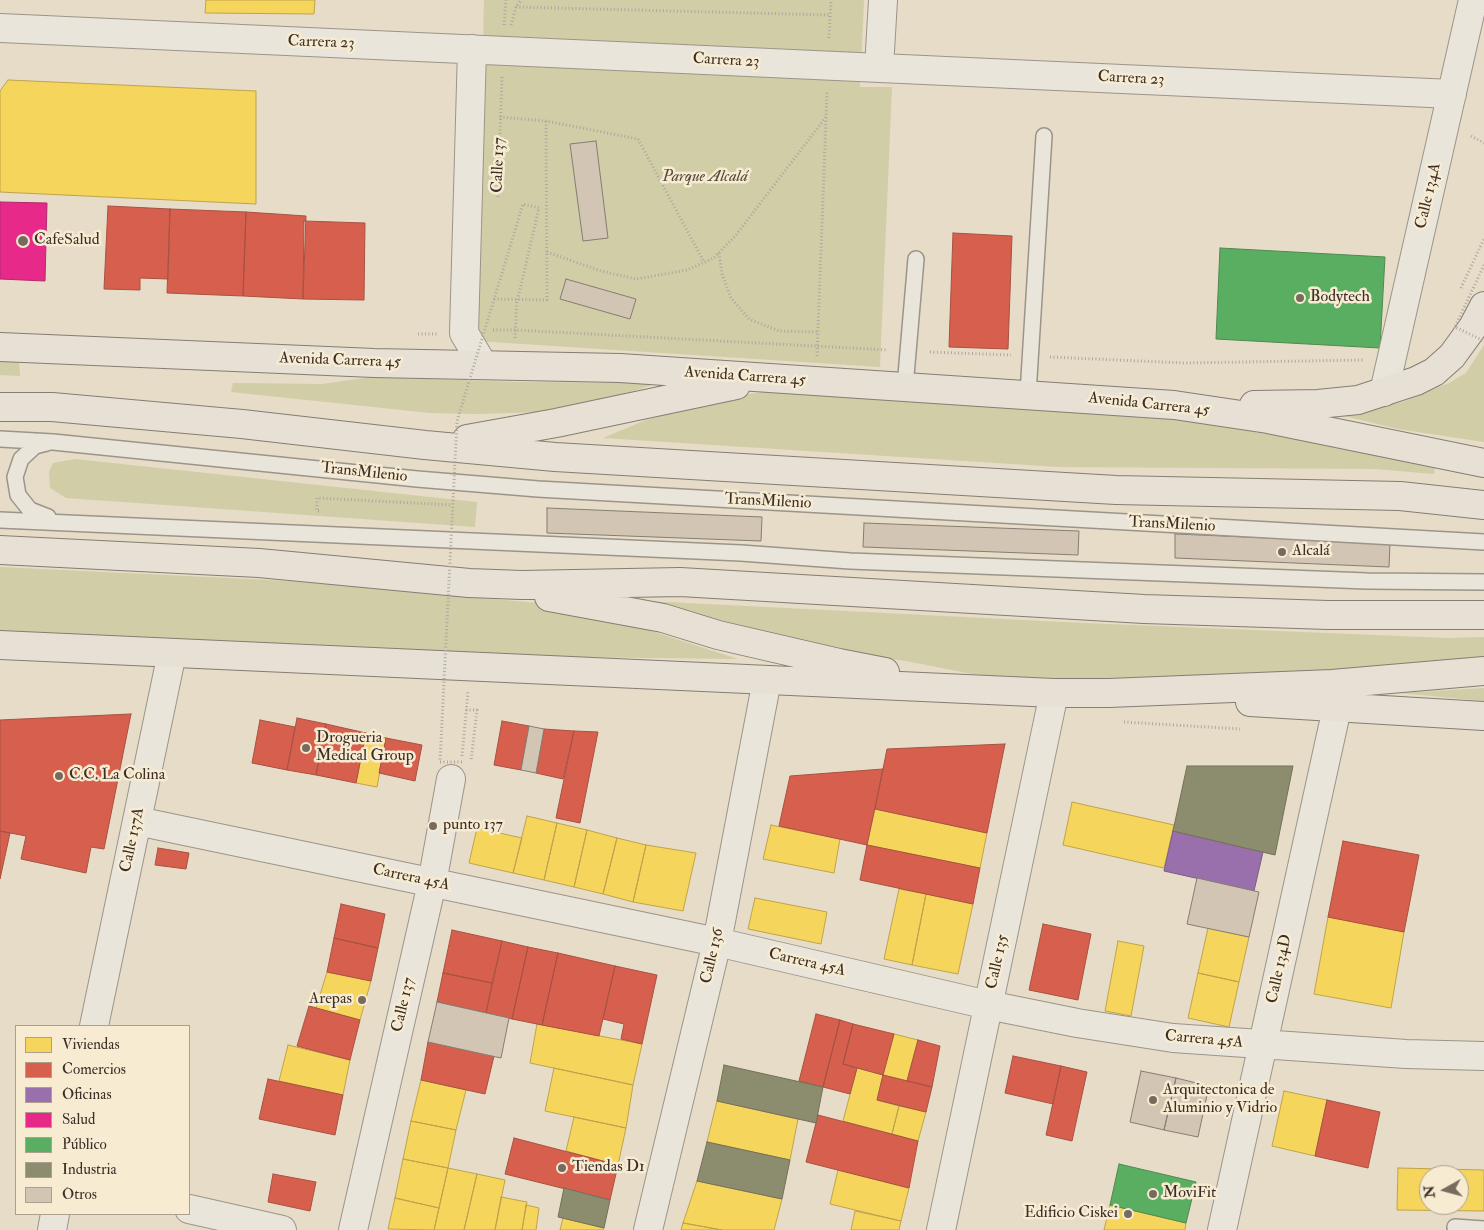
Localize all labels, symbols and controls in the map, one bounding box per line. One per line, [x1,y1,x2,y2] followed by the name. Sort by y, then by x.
[287,32,355,54] street label: Carrera 23
[692,50,760,72] street label: Carrera 23
[1097,68,1165,90] street label: Carrera 23
[488,137,510,193] street label: Calle 137
[1412,161,1446,231] street label: Calle 134A
[662,168,748,188] park label: Parque Alcalá
[34,231,100,251] place label: CafeSalud
[16,234,30,248] marker: CafeSalud
[1310,288,1370,308] place label: Bodytech
[1294,292,1306,304] marker: Bodytech
[279,349,401,373] street label: Avenida Carrera 45
[684,363,806,391] street label: Avenida Carrera 45
[1087,389,1211,421] street label: Avenida Carrera 45
[320,459,408,487] street label: TransMilenio
[724,490,812,514] street label: TransMilenio
[1128,513,1216,537] street label: TransMilenio
[1292,542,1330,562] place label: Alcalá
[1276,546,1288,558] marker: Alcalá
[316,729,414,767] place label: Drogueria Medical Group
[300,742,312,754] marker: Drogueria Medical Group
[69,766,165,786] place label: C.C. La Colina
[53,770,65,782] marker: C.C. La Colina
[117,806,149,874] street label: Calle 137A
[443,816,503,836] place label: punto 137
[427,820,439,832] marker: punto 137
[371,860,451,896] street label: Carrera 45A
[697,926,729,986] street label: Calle 136
[983,933,1013,991] street label: Calle 135
[1263,933,1297,1005] street label: Calle 134D
[767,945,847,981] street label: Carrera 45A
[388,976,420,1034] street label: Calle 137
[309,990,352,1010] place label: Arepas
[356,994,368,1006] marker: Arepas
[15,1025,190,1215] legend
[1164,1027,1244,1053] street label: Carrera 45A
[62,1035,120,1054] text: Viviendas
[62,1060,126,1079] text: Comercios
[1163,1081,1277,1119] place label: Arquitectonica de Aluminio y Vidrio
[62,1085,112,1104] text: Oficinas
[1147,1094,1159,1106] marker: Arquitectonica de Aluminio y Vidrio
[62,1110,95,1129] text: Salud
[62,1135,107,1154] text: Público
[572,1158,645,1178] place label: Tiendas D1
[62,1160,117,1179] text: Industria
[556,1162,568,1174] marker: Tiendas D1
[1419,1165,1469,1215] north arrow
[1163,1184,1216,1204] place label: MoviFit
[62,1185,97,1204] text: Otros
[1420,1185,1439,1199] text: N
[1147,1188,1159,1200] marker: MoviFit
[1024,1204,1118,1224] place label: Edificio Ciskei
[1122,1208,1134,1220] marker: Edificio Ciskei

